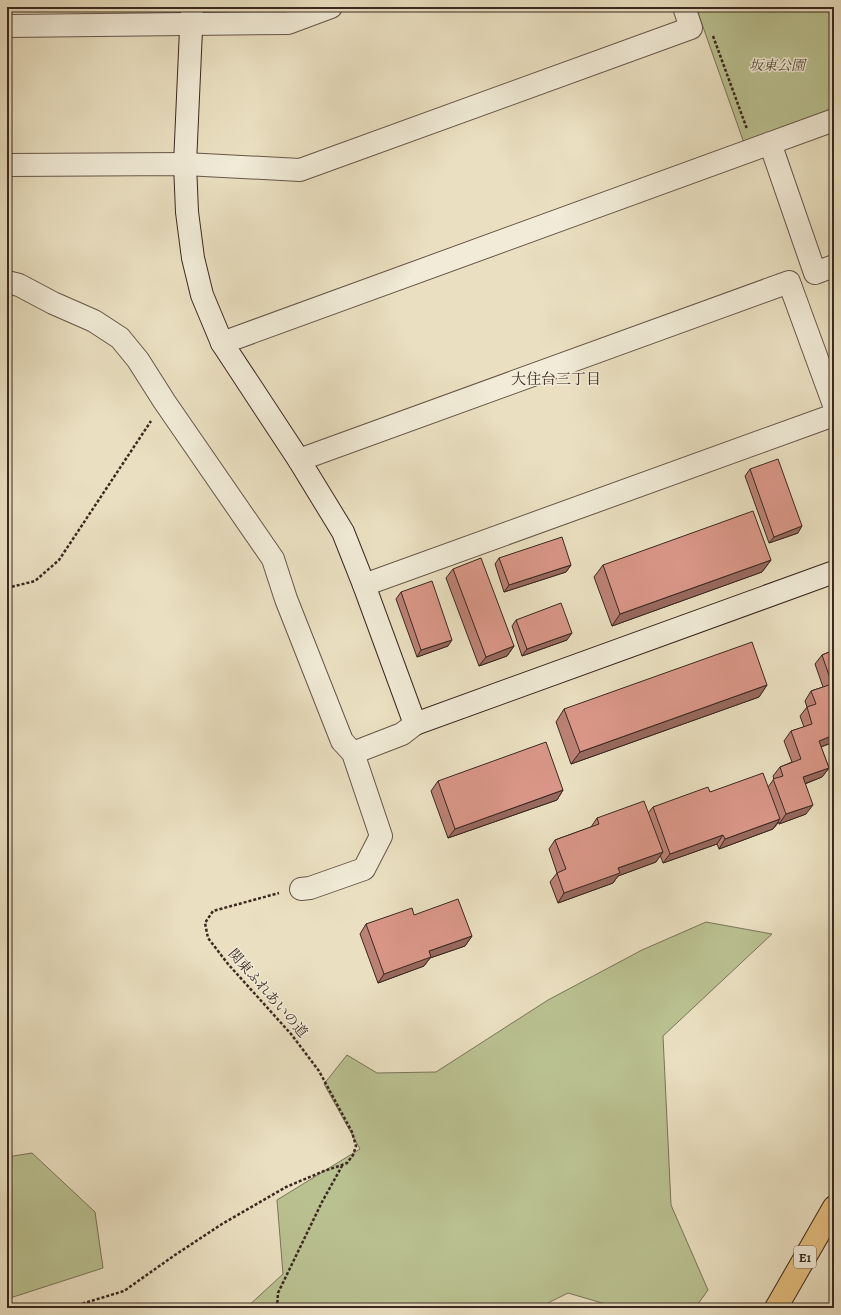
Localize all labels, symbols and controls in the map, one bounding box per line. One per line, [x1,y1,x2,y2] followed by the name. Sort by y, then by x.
[749,56,807,75] park label: 坂東公園
[511,369,601,389] district label: 大住台三丁目
[224,945,312,1041] street label: 関東ふれあいの道
[794,1246,816,1268] road number: E1

